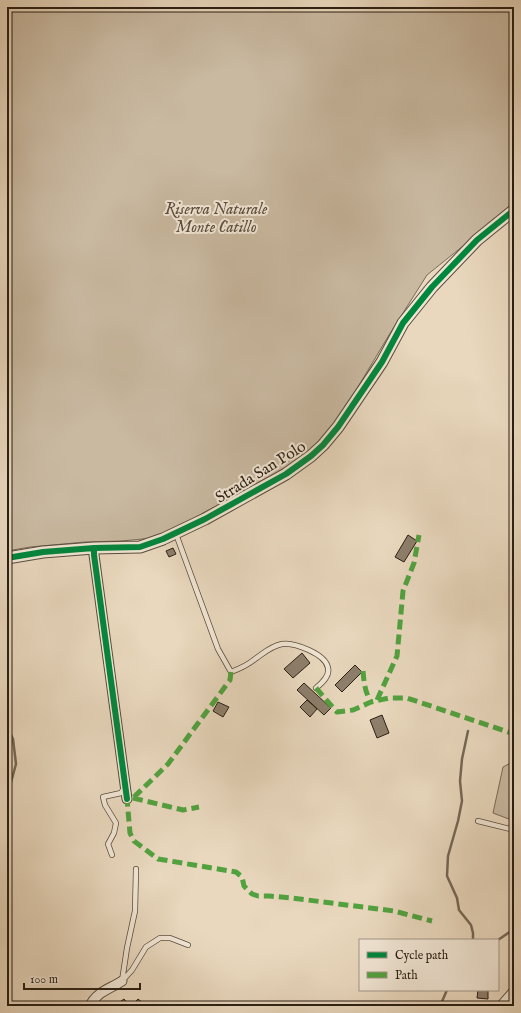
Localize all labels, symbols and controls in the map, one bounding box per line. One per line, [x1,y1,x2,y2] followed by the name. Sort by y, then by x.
[165,200,268,238] park label: Riserva Naturale Monte Catillo
[212,437,310,508] street label: Strada San Polo
[359,939,499,991] legend
[395,948,449,964] text: Cycle path
[24,965,140,991] scale bar
[395,968,418,983] text: Path
[30,972,58,987] text: 100 m

